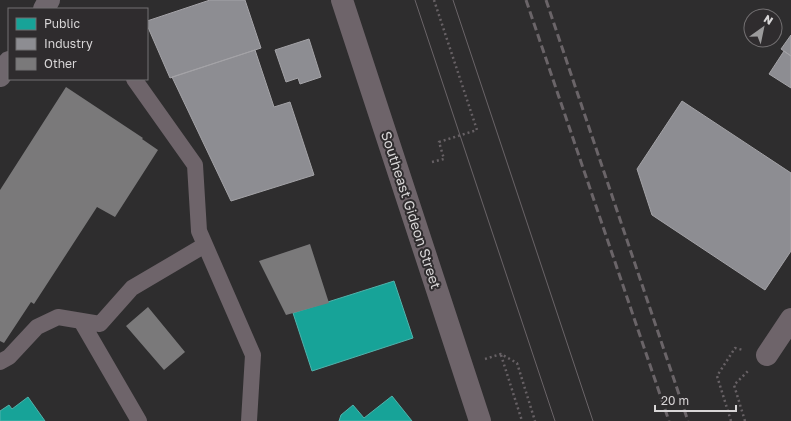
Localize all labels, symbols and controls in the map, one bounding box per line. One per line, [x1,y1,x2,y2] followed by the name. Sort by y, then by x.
[8,8,148,80] legend
[743,8,783,48] north arrow
[762,11,776,27] text: N
[44,16,81,31] text: Public
[44,36,93,51] text: Industry
[44,56,77,71] text: Other
[378,129,445,291] street label: Southeast Gideon Street
[655,387,736,413] scale bar
[661,393,689,408] text: 20 m

